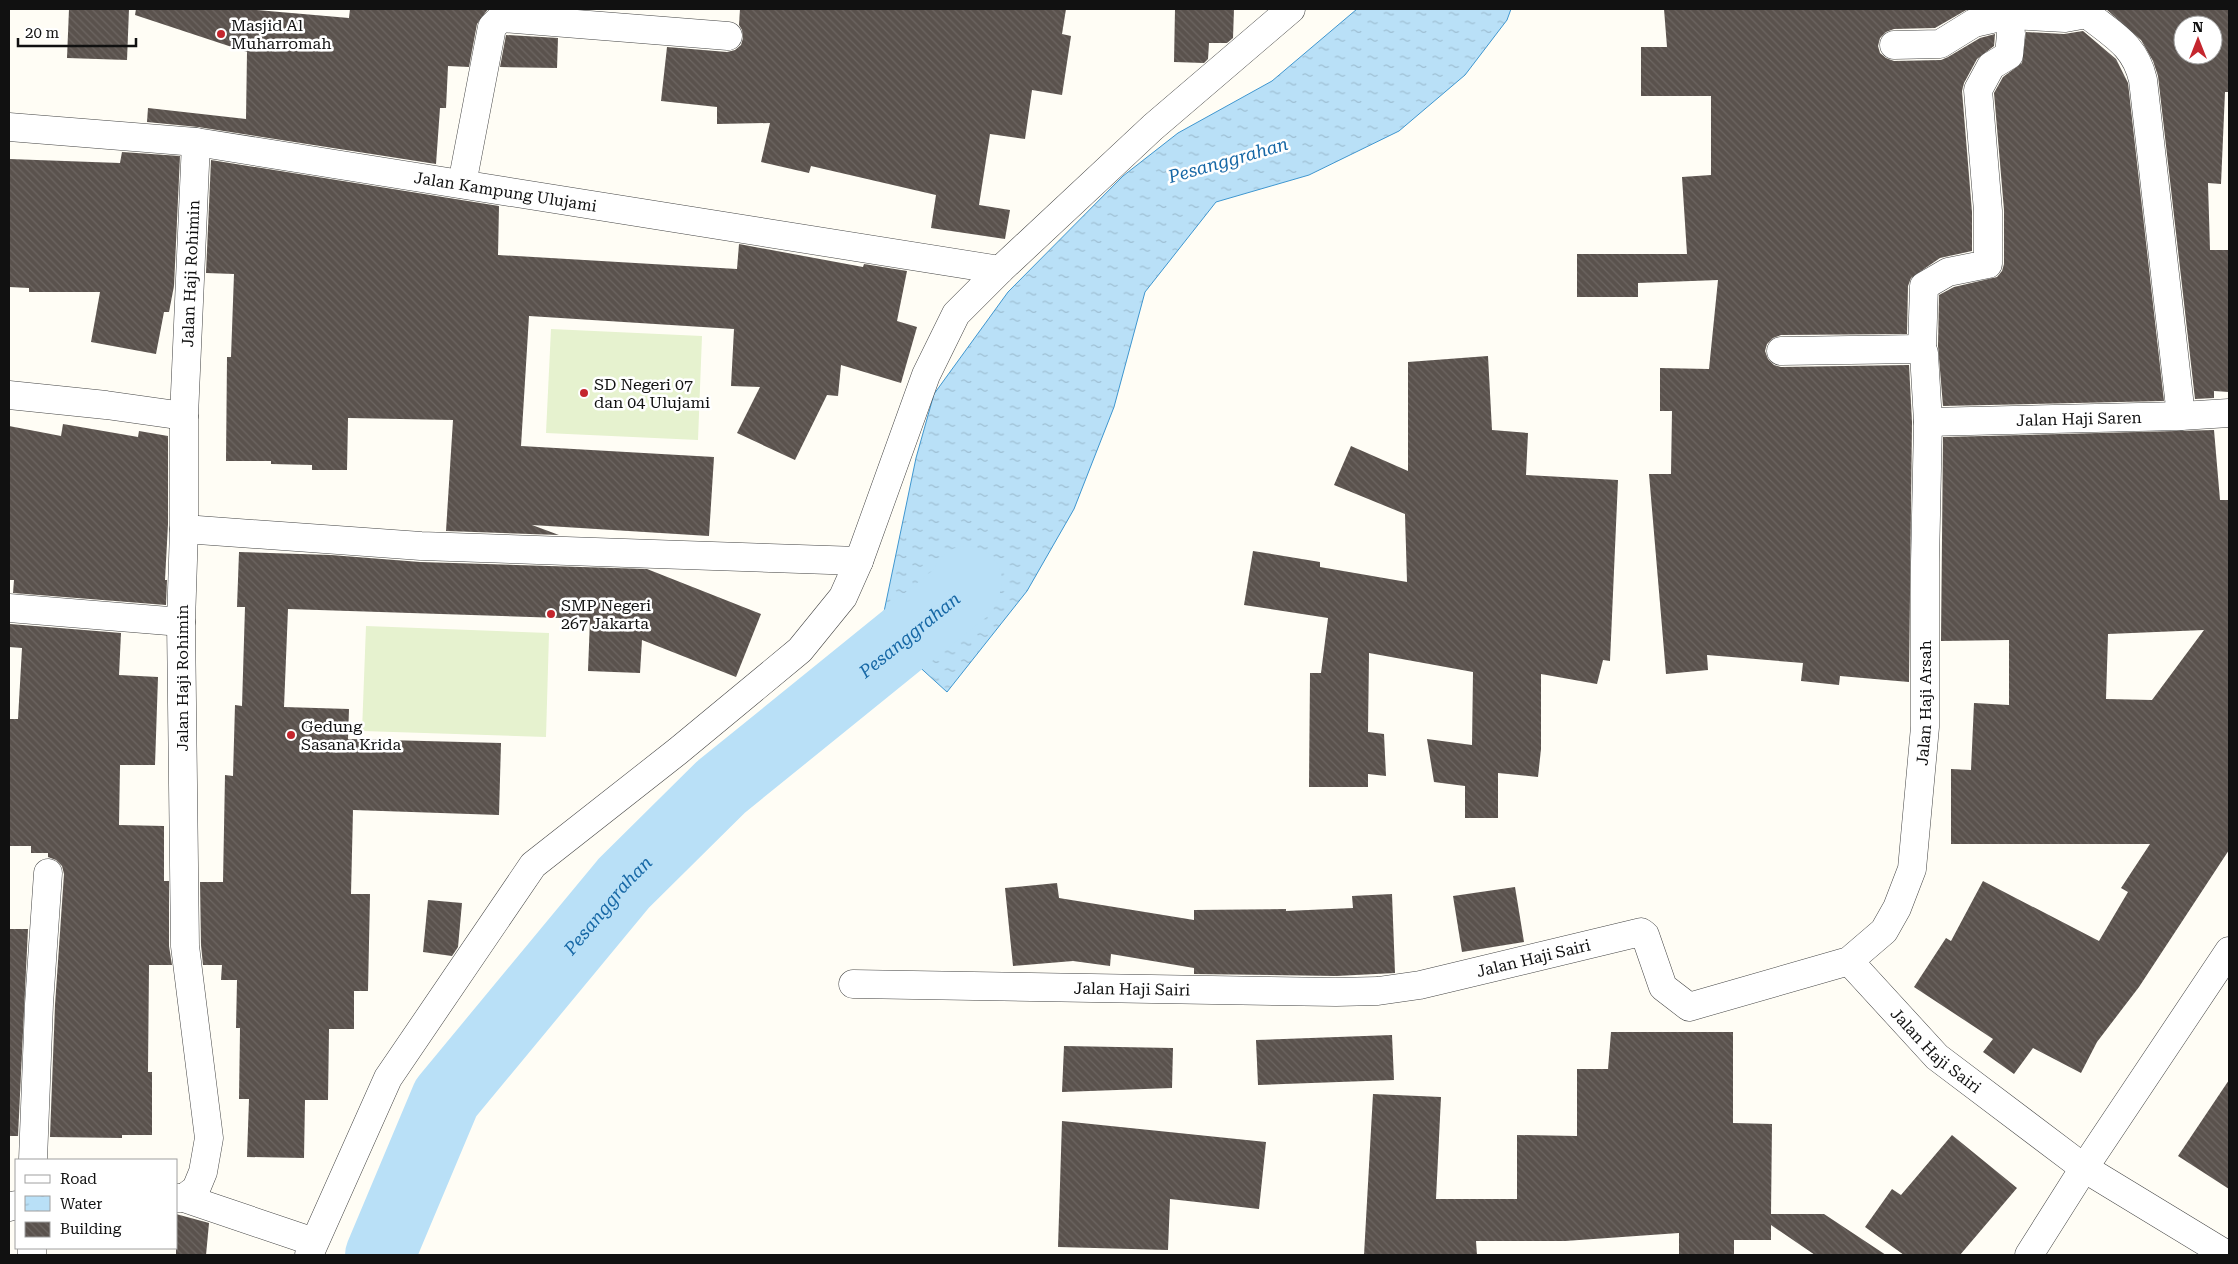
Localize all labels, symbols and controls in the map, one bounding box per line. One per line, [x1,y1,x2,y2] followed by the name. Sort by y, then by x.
[18,15,135,47] scale bar
[2173,15,2223,65] north arrow
[231,16,332,53] place label: Masjid Al Muharromah
[2193,19,2204,35] text: N
[25,24,60,42] text: 20 m
[215,28,227,40] marker: Masjid Al Muharromah
[1165,133,1290,187] water label: Pesanggrahan
[413,167,598,215] street label: Jalan Kampung Ulujami
[178,200,203,348] street label: Jalan Haji Rohimin
[594,375,710,412] place label: SD Negeri 07 dan 04 Ulujami
[578,387,590,399] marker: SD Negeri 07 dan 04 Ulujami
[2016,407,2142,429] street label: Jalan Haji Saren
[854,588,964,682] water label: Pesanggrahan
[561,596,651,633] place label: SMP Negeri 267 Jakarta
[173,604,192,752] street label: Jalan Haji Rohimin
[545,608,557,620] marker: SMP Negeri 267 Jakarta
[1912,640,1935,766] street label: Jalan Haji Arsah
[301,717,402,754] place label: Gedung Sasana Krida
[285,729,297,741] marker: Gedung Sasana Krida
[558,851,656,959] water label: Pesanggrahan
[1474,935,1592,981] street label: Jalan Haji Sairi
[1073,978,1190,999] street label: Jalan Haji Sairi
[1887,1004,1985,1097] street label: Jalan Haji Sairi
[15,1159,178,1249] legend
[60,1170,97,1188] text: Road
[60,1195,102,1213] text: Water
[60,1220,122,1238] text: Building

